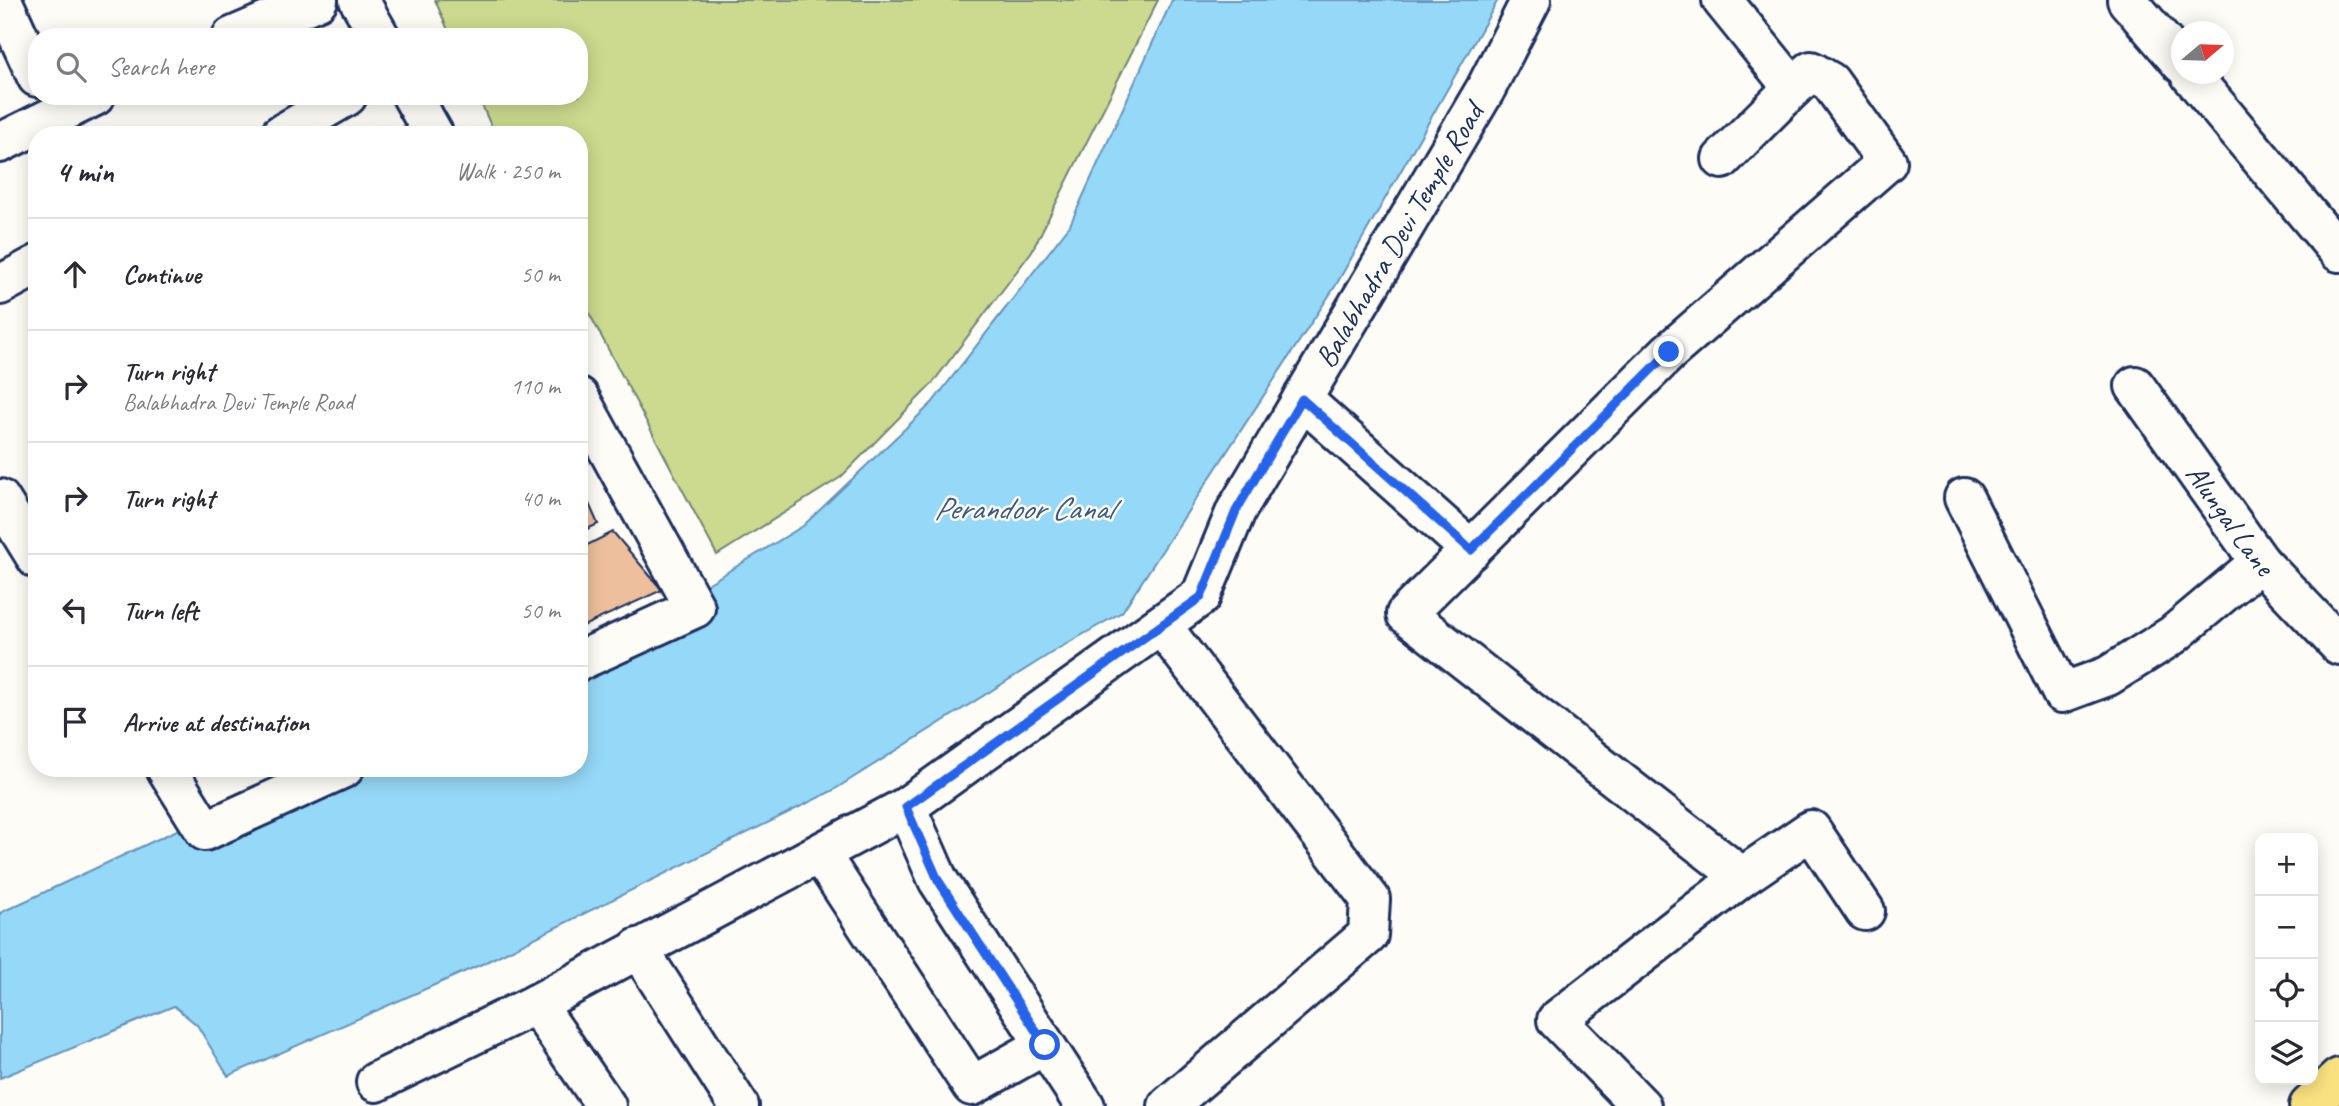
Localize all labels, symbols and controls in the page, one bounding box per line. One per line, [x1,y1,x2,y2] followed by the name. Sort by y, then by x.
[2171,21,2234,84] north arrow
[28,28,588,105] search box
[52,48,90,86] icon: search
[108,50,214,83] text: Search here
[1306,93,1494,374] street label: Balabhadra Devi Temple Road
[56,153,113,191] text: 4 min
[456,157,560,186] text: Walk · 250 m
[56,255,94,293] icon: ahead
[123,258,201,291] text: Continue
[521,260,560,289] text: 50 m
[1653,336,1684,367] route end
[123,355,214,388] text: Turn right
[56,367,94,405] icon: right
[511,372,560,401] text: 110 m
[123,388,353,417] text: Balabhadra Devi Temple Road
[2177,456,2284,586] street label: Alungal Lane
[56,479,94,517] icon: right
[123,482,214,515] text: Turn right
[521,484,560,513] text: 40 m
[934,488,1123,529] water label: Perandoor Canal
[56,591,94,629] icon: left
[123,594,198,627] text: Turn left
[521,596,560,625] text: 50 m
[56,703,94,741] icon: arrive
[123,706,309,739] text: Arrive at destination
[2255,833,2318,1085] map controls
[2255,833,2318,896] button: +
[2255,896,2318,959] button: −
[2255,959,2318,1022] button: locate
[2255,1022,2318,1085] button: layers
[1029,1029,1060,1060] route start

